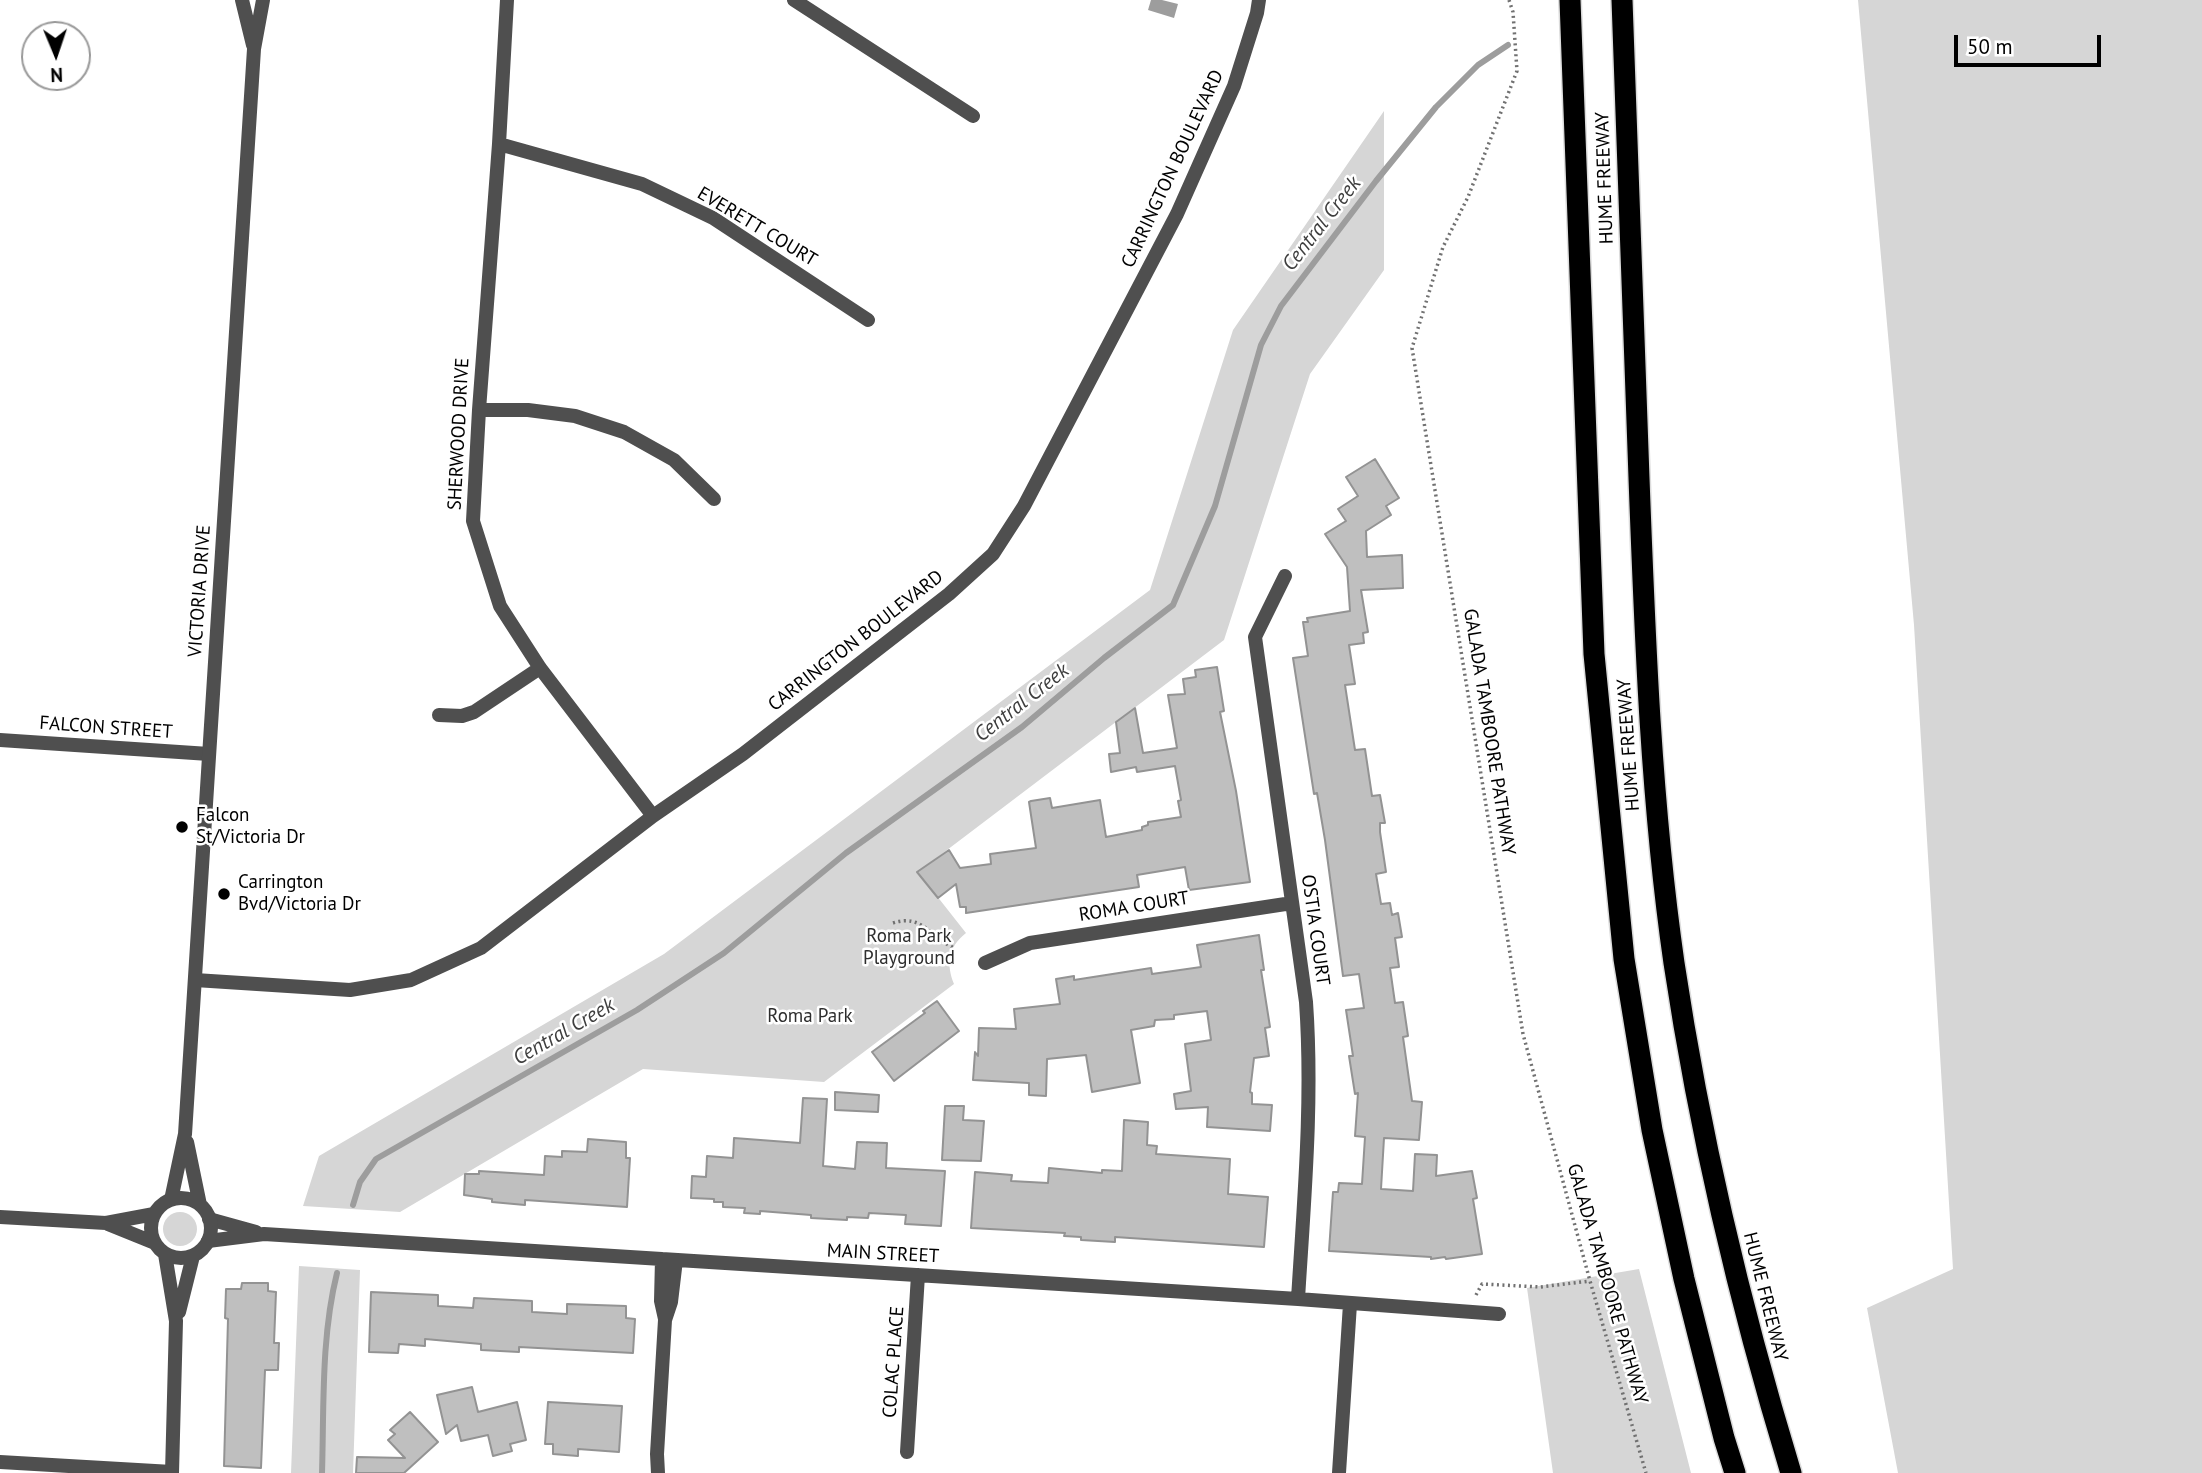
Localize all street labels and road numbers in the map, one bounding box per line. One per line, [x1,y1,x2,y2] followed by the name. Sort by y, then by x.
[1117,66,1229,272] street label: CARRINGTON BOULEVARD
[1591,111,1619,245] street label: HUME FREEWAY
[693,182,821,272] street label: EVERETT COURT
[444,357,474,511] street label: SHERWOOD DRIVE
[184,524,216,658] street label: VICTORIA DRIVE
[764,566,948,716] street label: CARRINGTON BOULEVARD
[1458,607,1520,857] street label: GALADA TAMBOORE PATHWAY
[1613,678,1645,812] street label: HUME FREEWAY
[39,712,173,744] street label: FALCON STREET
[1296,873,1334,987] street label: OSTIA COURT
[1077,887,1191,927] street label: ROMA COURT
[1562,1161,1652,1407] street label: GALADA TAMBOORE PATHWAY
[1738,1230,1792,1364] street label: HUME FREEWAY
[826,1240,940,1268] street label: MAIN STREET
[879,1305,909,1419] street label: COLAC PLACE

